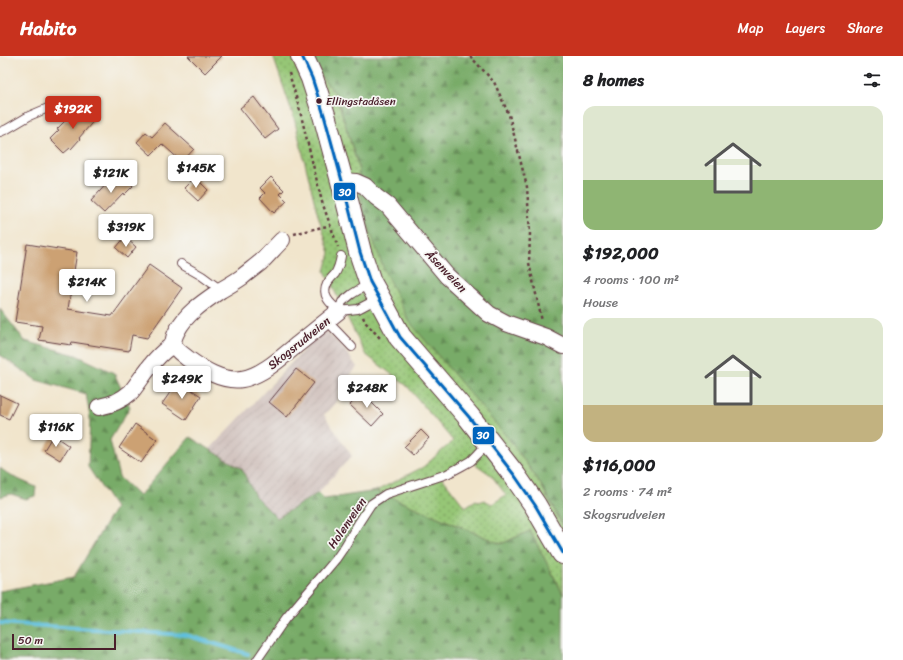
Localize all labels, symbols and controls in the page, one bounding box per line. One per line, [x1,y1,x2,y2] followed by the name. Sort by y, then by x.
[20,12,76,45] text: Habito
[738,16,763,41] text: Map
[785,16,825,41] text: Layers
[847,16,883,41] text: Share
[583,65,644,95] text: 8 homes
[861,69,883,91] icon: filters
[326,92,396,111] place label: Ellingstadåsen
[45,96,101,130] pin: $192K
[314,96,324,106] marker: Ellingstadåsen
[54,97,92,120] text: $192K
[697,132,769,204] icon: home
[168,155,224,189] pin: $145K
[177,156,215,179] text: $145K
[83,160,139,194] pin: $121K
[93,161,129,184] text: $121K
[333,182,356,201] line badge: 30
[338,183,352,202] text: 30
[98,214,154,248] pin: $319K
[107,215,145,238] text: $319K
[583,238,659,268] text: $192,000
[419,243,473,298] street label: Åsenveien
[583,268,679,291] text: 4 rooms · 100 m²
[59,269,115,303] pin: $214K
[68,270,106,293] text: $214K
[583,291,618,314] text: House
[263,310,336,375] street label: Skogsrudveien
[697,344,769,416] icon: home
[154,366,210,400] pin: $249K
[162,367,202,390] text: $249K
[339,375,395,409] pin: $248K
[347,376,387,399] text: $248K
[28,414,84,448] pin: $116K
[38,415,74,438] text: $116K
[472,426,495,445] line badge: 30
[476,426,490,445] text: 30
[583,450,656,480] text: $116,000
[583,480,672,503] text: 2 rooms · 74 m²
[322,492,373,553] street label: Holenveien
[583,503,665,526] text: Skogsrudveien
[18,631,43,650] text: 50 m
[12,632,116,651] scale bar

